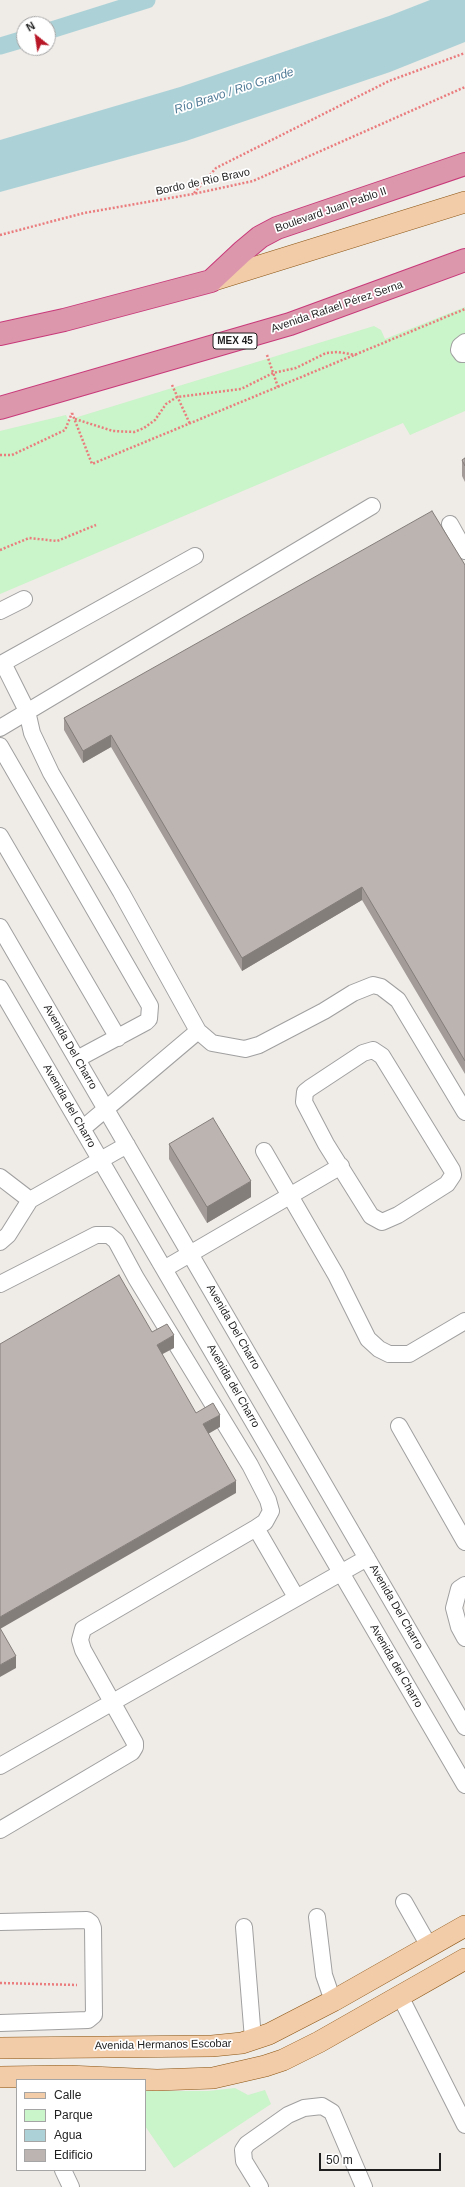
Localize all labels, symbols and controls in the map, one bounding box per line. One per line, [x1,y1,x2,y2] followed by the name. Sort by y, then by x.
[16,16,56,56] north arrow
[24,19,37,34] text: N
[172,65,296,117] water label: Río Bravo / Rio Grande
[155,166,251,198] street label: Bordo de Rio Bravo
[274,185,388,235] street label: Boulevard Juan Pablo II
[269,278,405,336] street label: Avenida Rafael Pérez Serna
[213,333,257,349] road number: MEX 45
[40,1002,100,1092] street label: Avenida Del Charro
[40,1062,98,1150] street label: Avenida del Charro
[203,1282,263,1372] street label: Avenida Del Charro
[204,1342,262,1430] street label: Avenida del Charro
[366,1562,426,1652] street label: Avenida Del Charro
[367,1622,425,1710] street label: Avenida del Charro
[95,2037,231,2053] street label: Avenida Hermanos Escobar
[16,2079,146,2171] legend
[54,2088,81,2102] text: Calle
[54,2108,93,2122] text: Parque
[54,2128,82,2142] text: Agua
[321,2145,443,2171] scale bar
[54,2148,93,2162] text: Edificio
[326,2153,353,2167] text: 50 m

